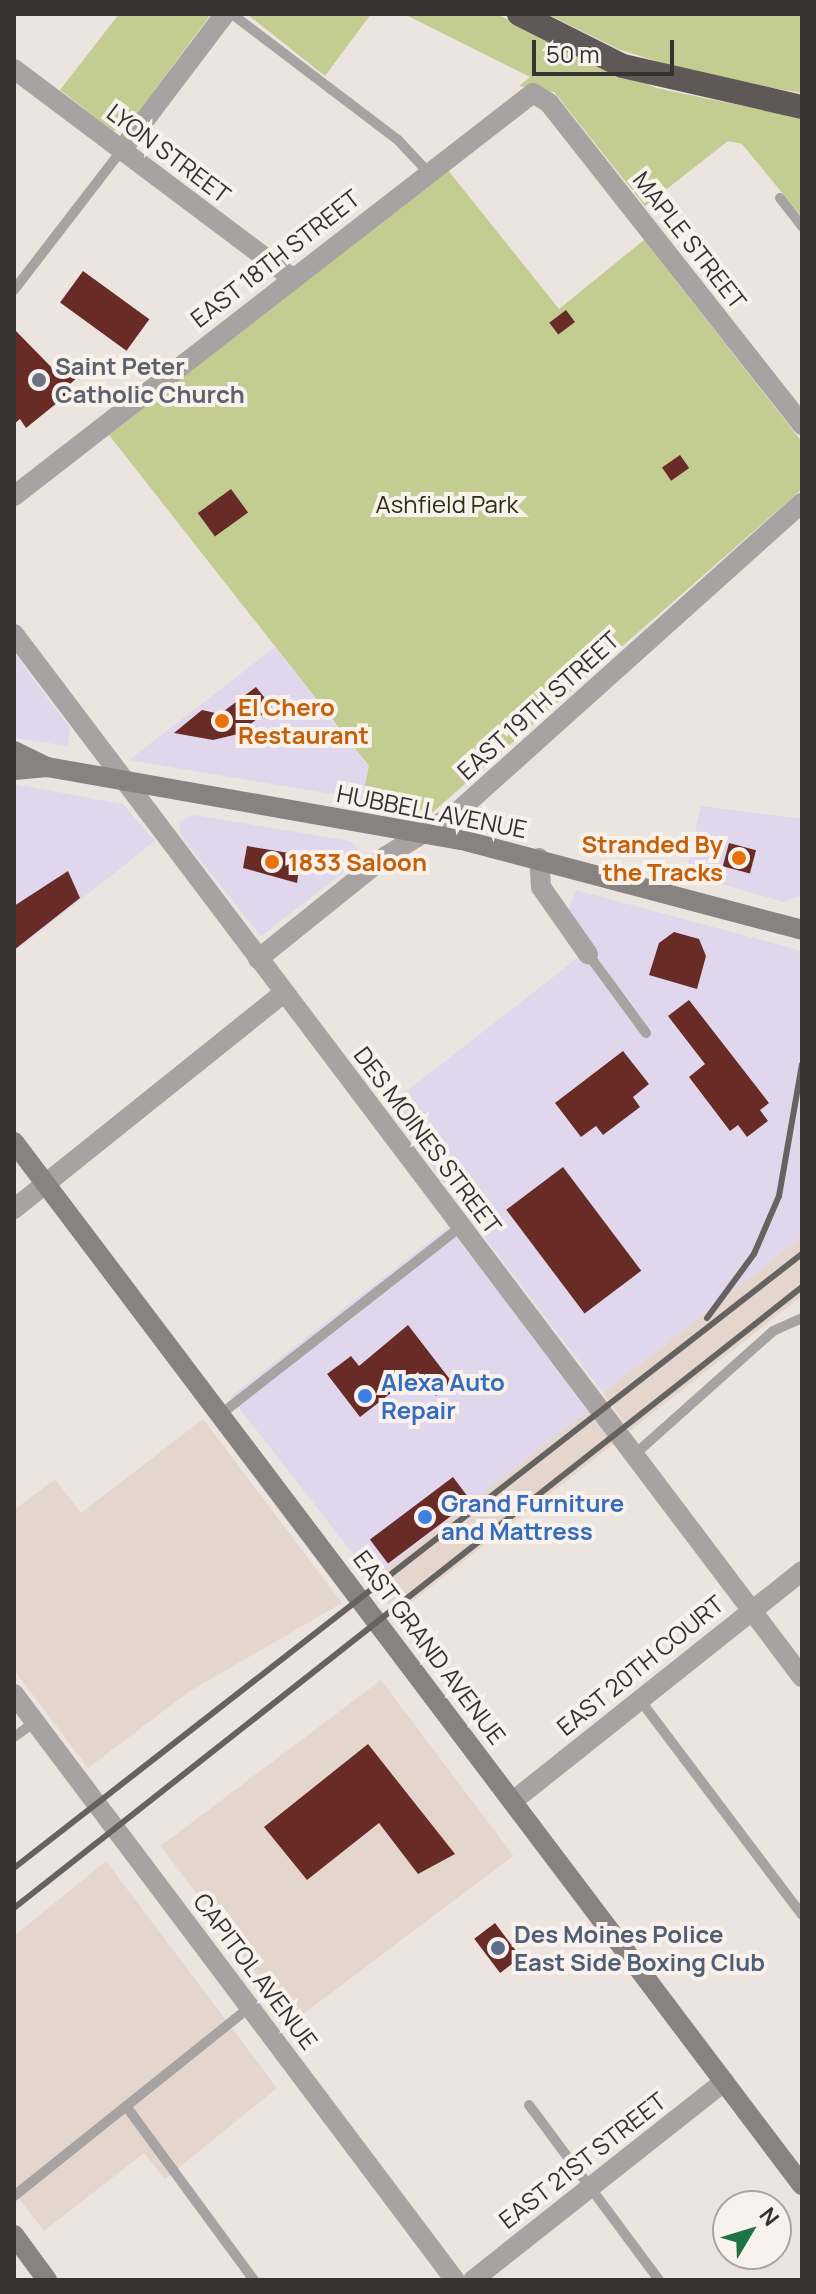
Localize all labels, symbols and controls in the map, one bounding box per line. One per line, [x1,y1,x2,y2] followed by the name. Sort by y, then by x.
[536,24,678,74] scale bar
[546,37,600,70] text: 50 m
[102,97,236,209] street label: LYON STREET
[627,166,753,314] street label: MAPLE STREET
[185,183,365,333] street label: EAST 18TH STREET
[55,352,245,408] place label: Saint Peter Catholic Church
[30,371,48,389] marker: Saint Peter Catholic Church
[375,490,519,518] park label: Ashfield Park
[451,625,625,785] street label: EAST 19TH STREET
[238,693,369,749] place label: El Chero Restaurant
[213,712,231,730] marker: El Chero Restaurant
[334,778,530,844] street label: HUBBELL AVENUE
[581,830,723,886] place label: Stranded By the Tracks
[288,848,427,876] place label: 1833 Saloon
[730,849,748,867] marker: Stranded By the Tracks
[263,853,281,871] marker: 1833 Saloon
[348,1041,508,1239] street label: DES MOINES STREET
[381,1368,505,1424] place label: Alexa Auto Repair
[356,1387,374,1405] marker: Alexa Auto Repair
[441,1489,624,1545] place label: Grand Furniture and Mattress
[416,1508,434,1526] marker: Grand Furniture and Mattress
[348,1544,512,1750] street label: EAST GRAND AVENUE
[550,1589,730,1741] street label: EAST 20TH COURT
[188,1887,324,2055] street label: CAPITOL AVENUE
[514,1920,765,1976] place label: Des Moines Police East Side Boxing Club
[489,1939,507,1957] marker: Des Moines Police East Side Boxing Club
[492,2085,672,2235] street label: EAST 21ST STREET
[712,2190,792,2270] north arrow
[753,2201,786,2232] text: N

